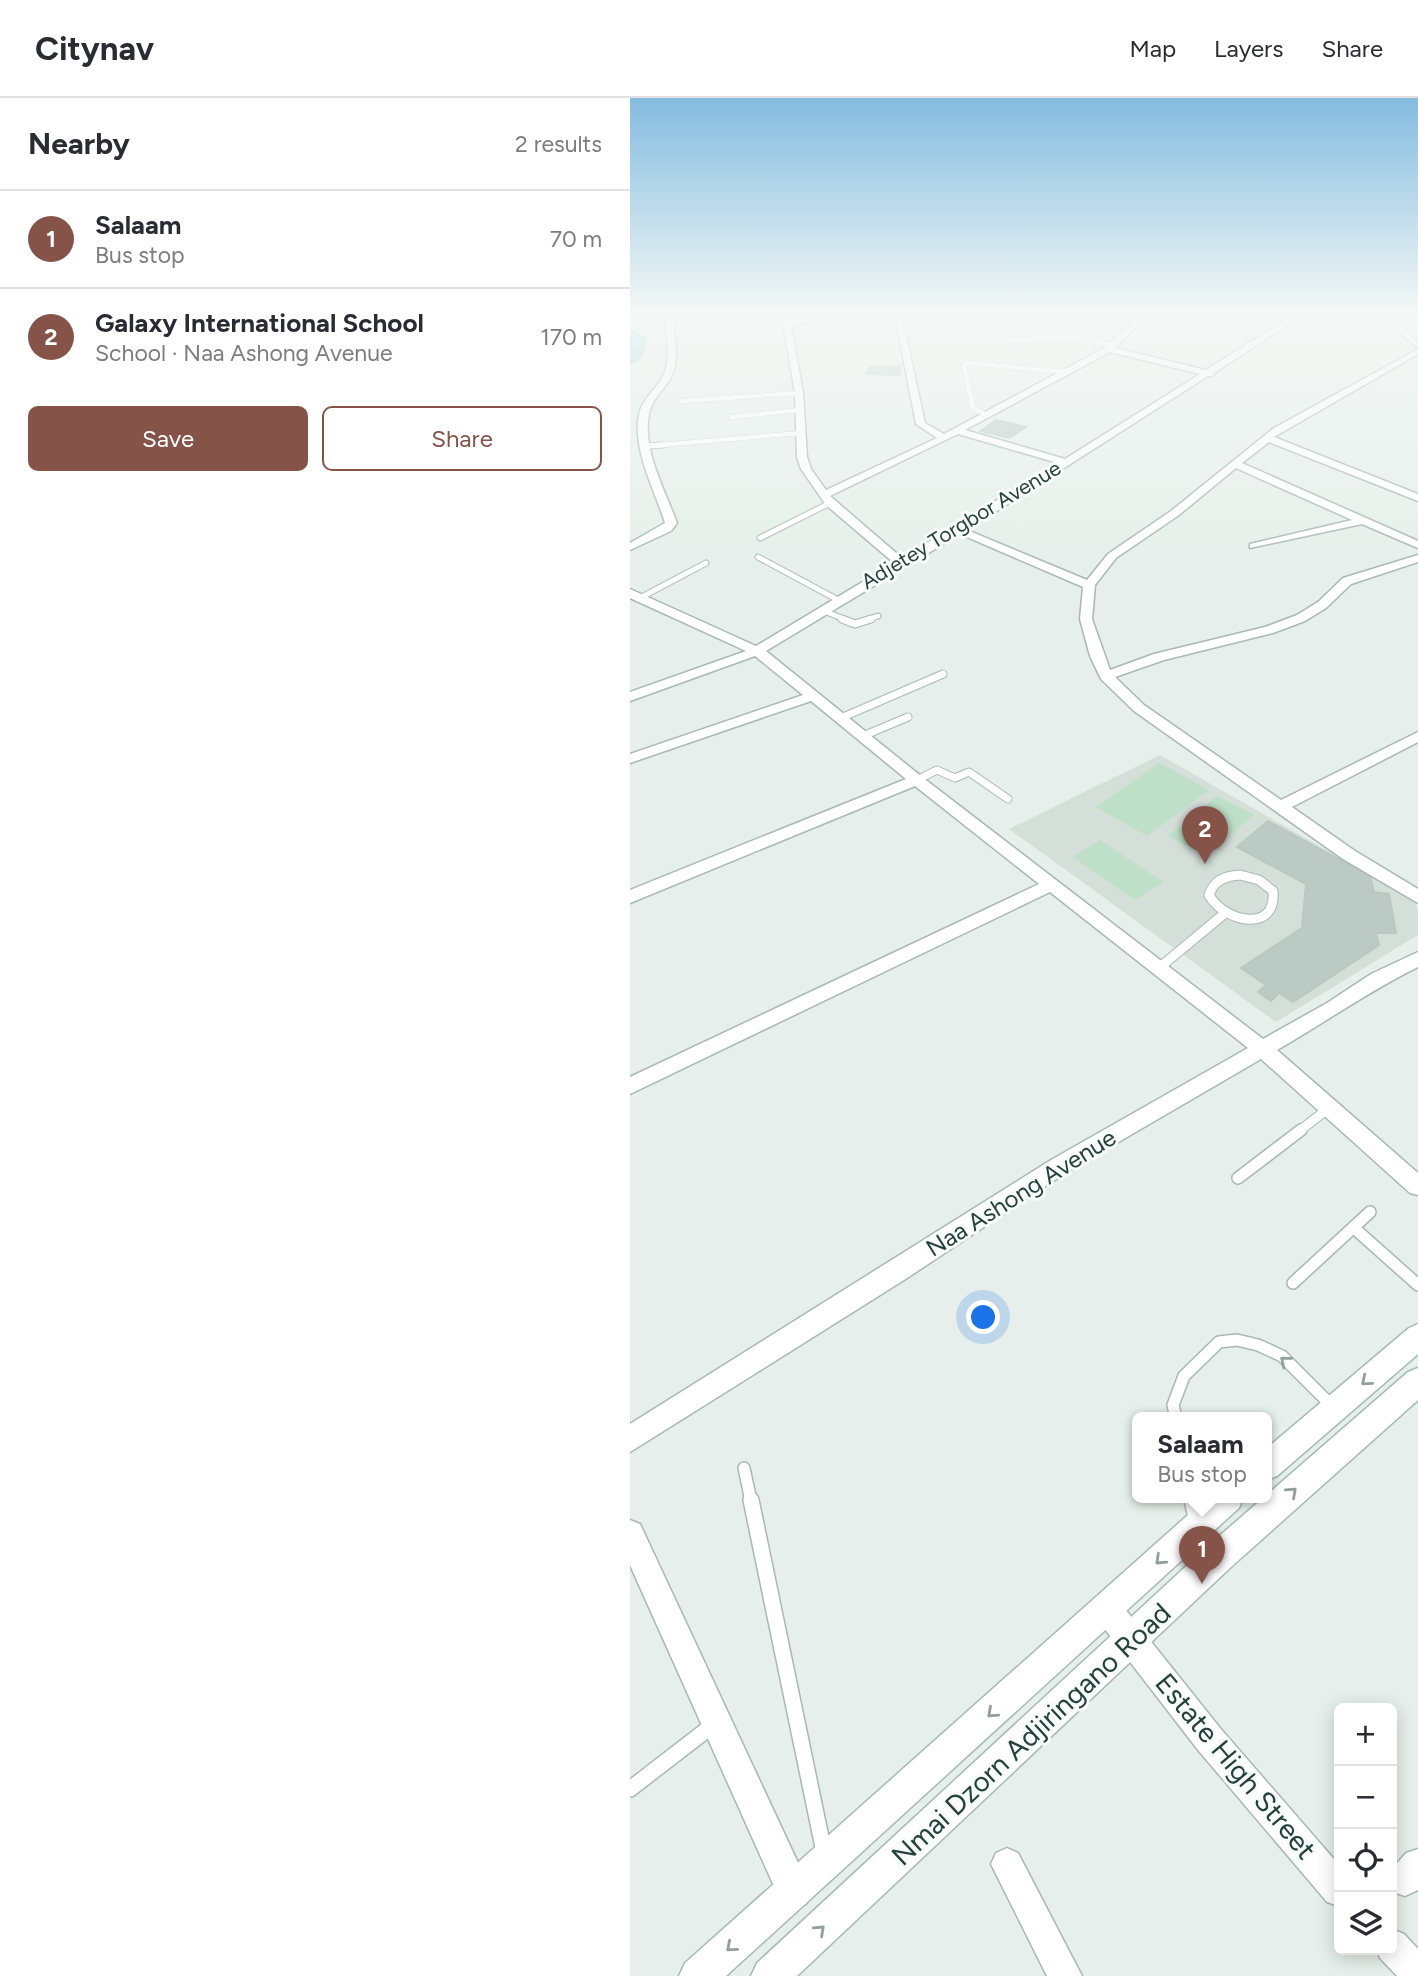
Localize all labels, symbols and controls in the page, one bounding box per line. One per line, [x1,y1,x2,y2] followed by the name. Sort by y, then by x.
[35,29,154,68] text: Citynav
[1129,34,1176,63] text: Map
[1214,34,1283,63] text: Layers
[1321,34,1383,63] text: Share
[28,125,130,162] text: Nearby
[515,130,602,158] text: 2 results
[95,209,181,241] text: Salaam
[46,225,56,253] text: 1
[550,225,602,253] text: 70 m
[95,241,185,269] text: Bus stop
[95,307,424,339] text: Galaxy International School
[44,323,58,351] text: 2
[540,323,602,351] text: 170 m
[95,339,393,367] text: School · Naa Ashong Avenue
[28,406,308,471] button: Save
[322,406,602,471] button: Share
[856,455,1065,594] street label: Adjetey Torgbor Avenue
[1182,806,1228,864] pin: 2
[920,1122,1121,1263] street label: Naa Ashong Avenue
[966,1300,1000,1334] your location
[1281,1356,1293,1369] one-way arrow
[1361,1373,1374,1385] one-way arrow
[1132,1412,1272,1503] popup
[1157,1428,1244,1460] text: Salaam
[1157,1460,1247,1488] text: Bus stop
[1284,1488,1297,1500] one-way arrow
[1179,1526,1225,1584] pin: 1
[1155,1552,1168,1564] one-way arrow
[884,1596,1178,1872] street label: Nmai Dzorn Adjiringano Road
[1148,1666,1324,1866] street label: Estate High Street
[1334,1703,1397,1955] map controls
[1334,1703,1397,1766] button: +
[987,1705,1000,1717] one-way arrow
[1334,1766,1397,1829] button: −
[1334,1829,1397,1892] button: locate
[1334,1892,1397,1955] button: layers
[812,1926,825,1939] one-way arrow
[727,1939,740,1951] one-way arrow

